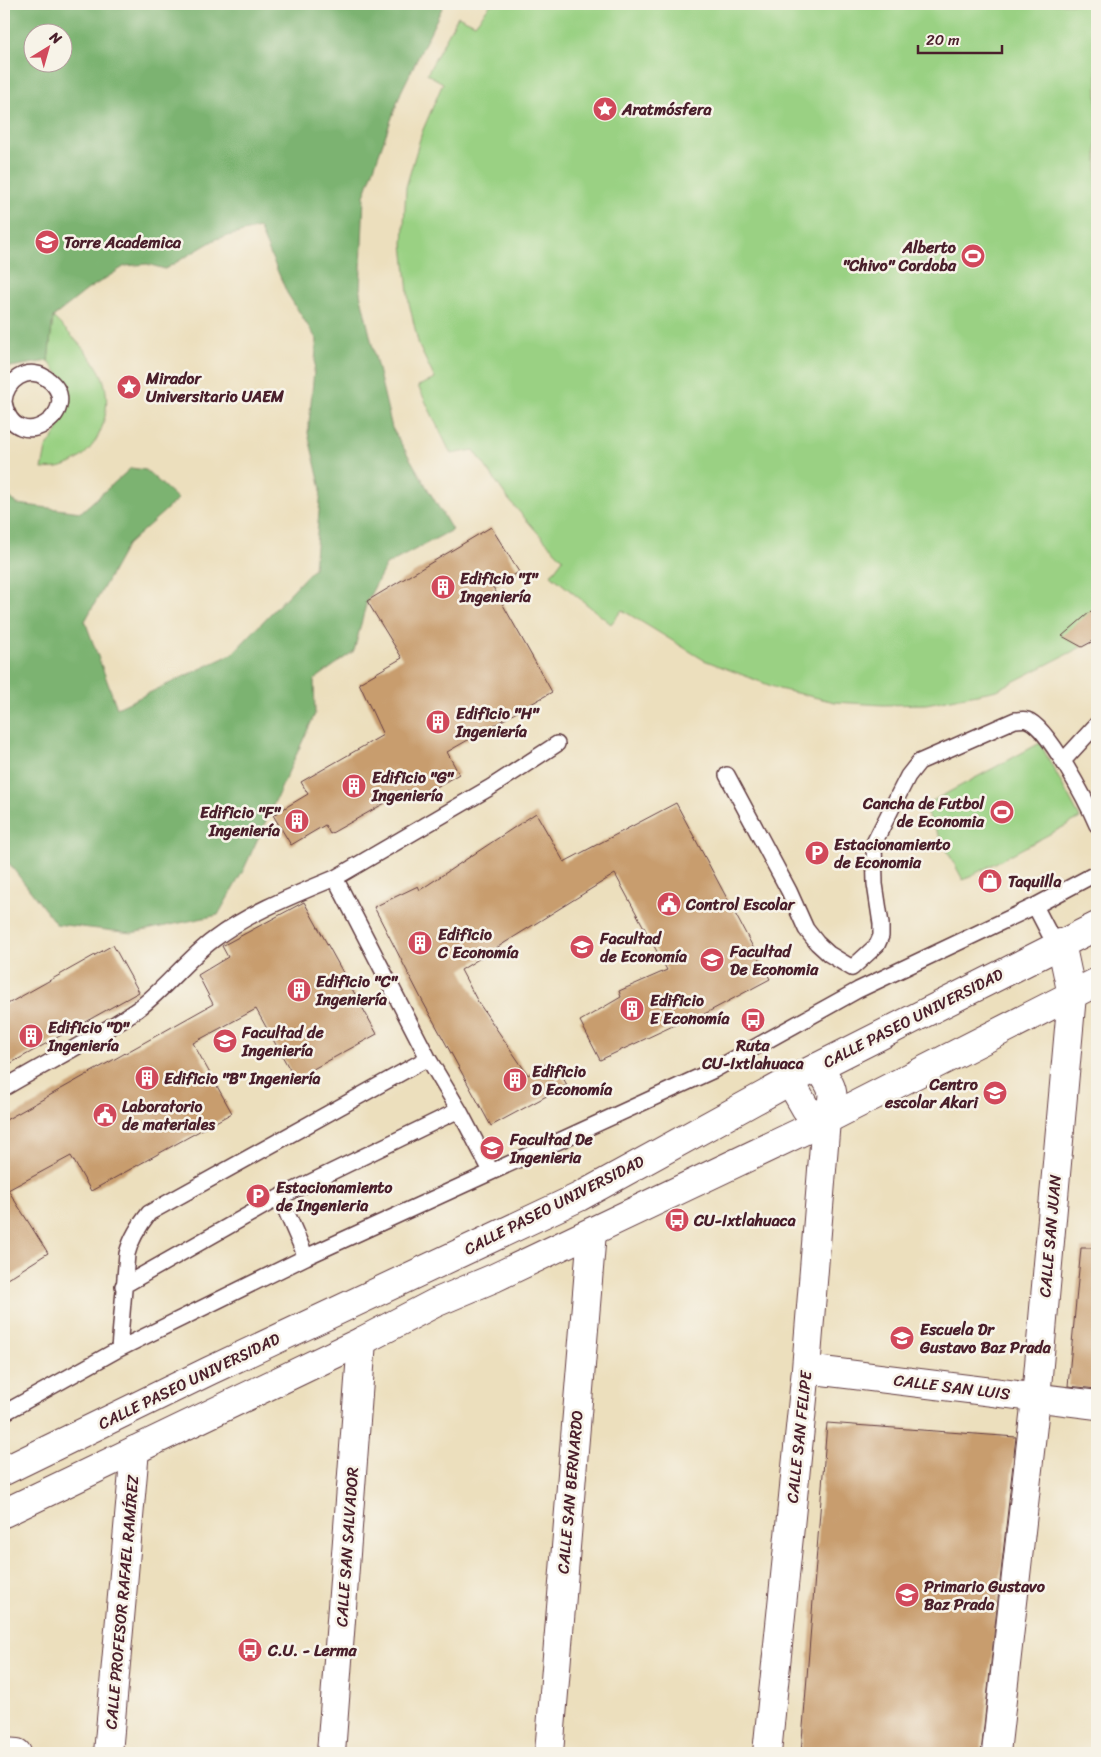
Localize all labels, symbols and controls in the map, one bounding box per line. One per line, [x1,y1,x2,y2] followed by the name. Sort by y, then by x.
[22,22,72,72] north arrow
[918,22,1002,54] scale bar
[43,25,67,51] text: N
[926,27,960,53] text: 20 m
[621,95,713,124] place label: Aratmósfera
[592,96,618,122] place icon: Aratmósfera
[64,228,182,257] place label: Torre Academica
[34,229,60,255] school or university icon: Torre Academica
[843,233,957,280] place label: Alberto "Chivo" Cordoba
[960,243,986,269] sports icon: Alberto "Chivo" Cordoba
[145,364,285,411] place label: Mirador Universitario UAEM
[116,374,142,400] place icon: Mirador Universitario UAEM
[459,564,539,611] place label: Edificio "I" Ingeniería
[430,574,456,600] building icon: Edificio "I" Ingeniería
[455,699,540,746] place label: Edificio "H" Ingeniería
[425,709,451,735] building icon: Edificio "H" Ingeniería
[371,763,455,810] place label: Edificio "G" Ingeniería
[341,773,367,799] building icon: Edificio "G" Ingeniería
[862,789,985,836] place label: Cancha de Futbol de Economia
[200,798,281,845] place label: Edificio "F" Ingeniería
[989,799,1015,825] sports icon: Cancha de Futbol de Economia
[284,808,310,834] building icon: Edificio "F" Ingeniería
[834,830,951,877] place label: Estacionamiento de Economia
[804,840,830,866] parking icon: Estacionamiento de Economia
[1008,867,1061,896] place label: Taquilla
[977,868,1003,894] shop icon: Taquilla
[685,890,796,919] place label: Control Escolar
[656,891,682,917] public building icon: Control Escolar
[437,920,520,967] place label: Edificio C Economía
[599,924,687,971] place label: Facultad de Economía
[407,930,433,956] building icon: Edificio C Economía
[569,934,595,960] school or university icon: Facultad de Economía
[729,937,819,984] place label: Facultad De Economia
[699,947,725,973] school or university icon: Facultad De Economia
[818,960,1009,1076] street label: CALLE PASEO UNIVERSIDAD
[315,967,399,1014] place label: Edificio "C" Ingeniería
[286,977,312,1003] building icon: Edificio "C" Ingeniería
[650,986,730,1033] place label: Edificio E Economía
[619,996,645,1022] building icon: Edificio E Economía
[740,1007,766,1033] bus stop icon: Ruta CU-Ixtlahuaca
[47,1013,130,1060] place label: Edificio "D" Ingeniería
[241,1018,324,1065] place label: Facultad de Ingeniería
[18,1023,44,1049] building icon: Edificio "D" Ingeniería
[212,1028,238,1054] school or university icon: Facultad de Ingeniería
[701,1031,804,1078] place label: Ruta CU-Ixtlahuaca
[532,1057,613,1104] place label: Edificio D Economía
[164,1064,321,1093] place label: Edificio "B" Ingeniería
[134,1065,160,1091] building icon: Edificio "B" Ingeniería
[502,1067,528,1093] building icon: Edificio D Economía
[884,1070,980,1117] place label: Centro escolar Akari
[982,1080,1008,1106] school or university icon: Centro escolar Akari
[122,1092,216,1139] place label: Laboratorio de materiales
[92,1102,118,1128] public building icon: Laboratorio de materiales
[509,1125,594,1172] place label: Facultad De Ingenieria
[479,1135,505,1161] school or university icon: Facultad De Ingenieria
[459,1147,650,1263] street label: CALLE PASEO UNIVERSIDAD
[276,1173,393,1220] place label: Estacionamiento de Ingenieria
[1030,1173,1070,1299] street label: CALLE SAN JUAN
[245,1183,271,1209] parking icon: Estacionamiento de Ingenieria
[693,1206,796,1235] place label: CU-Ixtlahuaca
[664,1207,690,1233] bus stop icon: CU-Ixtlahuaca
[919,1315,1052,1362] place label: Escuela Dr Gustavo Baz Prada
[93,1324,285,1438] street label: CALLE PASEO UNIVERSIDAD
[889,1325,915,1351] school or university icon: Escuela Dr Gustavo Baz Prada
[892,1365,1012,1409] street label: CALLE SAN LUIS
[778,1369,820,1504] street label: CALLE SAN FELIPE
[548,1409,592,1575] street label: CALLE SAN BERNARDO
[327,1466,367,1628] street label: CALLE SAN SALVADOR
[96,1473,148,1731] street label: CALLE PROFESOR RAFAEL RAMÍREZ
[924,1572,1046,1619] place label: Primario Gustavo Baz Prada
[894,1582,920,1608] school or university icon: Primario Gustavo Baz Prada
[267,1636,357,1665] place label: C.U. - Lerma
[237,1637,263,1663] bus stop icon: C.U. - Lerma

